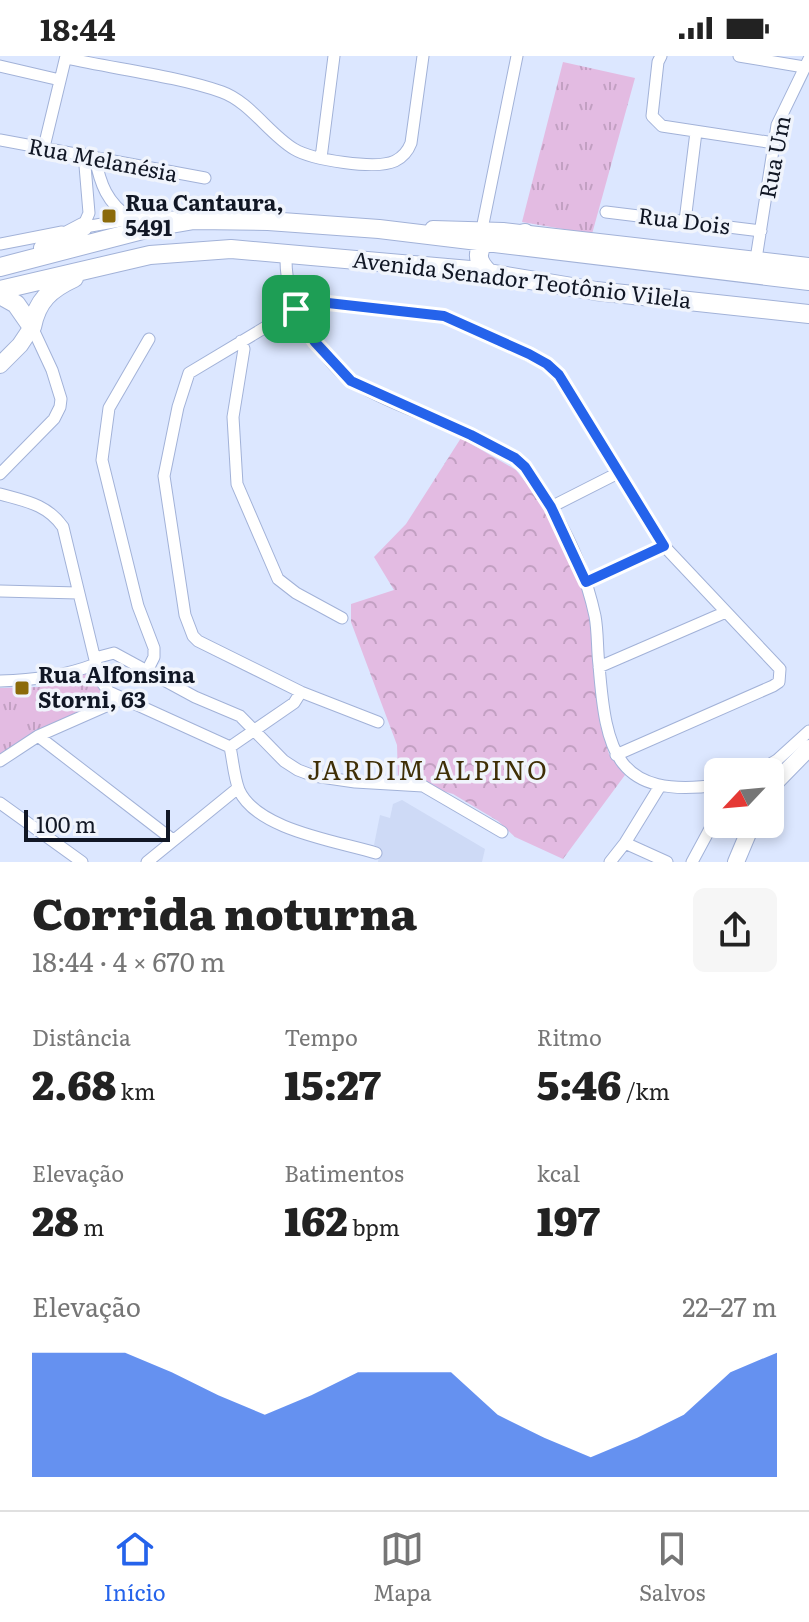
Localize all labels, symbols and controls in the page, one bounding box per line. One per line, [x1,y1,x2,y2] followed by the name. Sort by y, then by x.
[40,6,116,50] text: 18:44
[749,112,798,201] street label: Rua Um
[26,128,181,189] street label: Rua Melanésia
[125,185,284,243] place label: Rua Cantaura, 5491
[636,198,732,242] street label: Rua Dois
[100,207,118,225] marker: Rua Cantaura, 5491
[351,241,693,316] street label: Avenida Senador Teotônio Vilela
[262,275,330,343] pin
[274,287,318,331] icon: arrive
[38,657,195,715] place label: Rua Alfonsina Storni, 63
[13,679,31,697] marker: Rua Alfonsina Storni, 63
[307,749,549,788] district label: JARDIM ALPINO
[704,758,784,838] north arrow
[704,758,784,838] map controls
[24,806,170,842] scale bar
[36,807,96,840] text: 100 m
[32,878,417,944] text: Corrida noturna
[693,888,777,972] button: share
[32,941,225,980] text: 18:44 · 4 × 670 m
[32,1020,131,1053] text: Distância
[284,1020,358,1053] text: Tempo
[537,1020,602,1053] text: Ritmo
[32,1053,116,1112] text: 2.68
[284,1053,381,1112] text: 15:27
[537,1053,622,1112] text: 5:46
[116,1074,155,1107] text: km
[622,1074,670,1107] text: /km
[32,1156,124,1189] text: Elevação
[284,1156,404,1189] text: Batimentos
[537,1156,580,1189] text: kcal
[32,1189,79,1248] text: 28
[284,1189,348,1248] text: 162
[537,1189,600,1248] text: 197
[79,1210,104,1243] text: m
[348,1210,400,1243] text: bpm
[32,1286,141,1325] text: Elevação
[682,1286,777,1325] text: 22–27 m
[104,1527,166,1608] tab: Início
[373,1527,432,1608] tab: Mapa
[639,1527,705,1608] tab: Salvos

